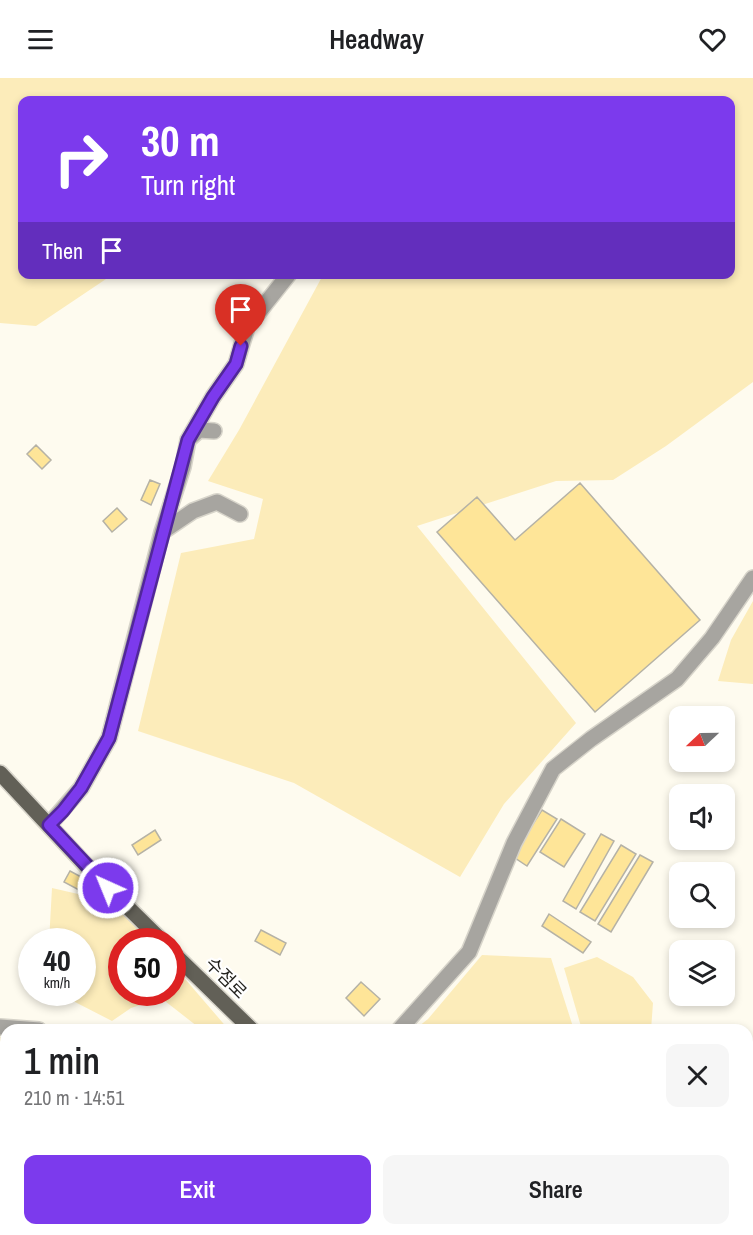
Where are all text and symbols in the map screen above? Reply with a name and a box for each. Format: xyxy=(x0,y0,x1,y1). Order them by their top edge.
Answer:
text: Headway xyxy=(329,21,424,57)
icon: menu xyxy=(24,23,57,56)
icon: heart xyxy=(696,23,729,56)
text: 30 m xyxy=(141,113,220,169)
icon: right xyxy=(42,120,120,198)
text: Turn right xyxy=(141,167,235,203)
icon: arrive xyxy=(95,234,128,267)
text: Then xyxy=(42,236,83,266)
pin xyxy=(215,284,266,346)
icon: arrive xyxy=(224,293,257,326)
north arrow xyxy=(669,706,735,772)
map controls xyxy=(669,706,735,1006)
button: sound xyxy=(669,784,735,850)
position arrow xyxy=(76,856,140,920)
button: search xyxy=(669,862,735,928)
speed limit sign: 50 xyxy=(108,928,186,1006)
text: 40 xyxy=(43,940,71,980)
button: layers xyxy=(669,940,735,1006)
street label: 수점로 xyxy=(200,951,253,1004)
text: km/h xyxy=(44,972,70,993)
text: 1 min xyxy=(24,1037,100,1085)
button: close xyxy=(666,1044,729,1107)
text: 210 m · 14:51 xyxy=(24,1084,124,1111)
button: Exit xyxy=(24,1155,371,1224)
button: Share xyxy=(383,1155,729,1224)

